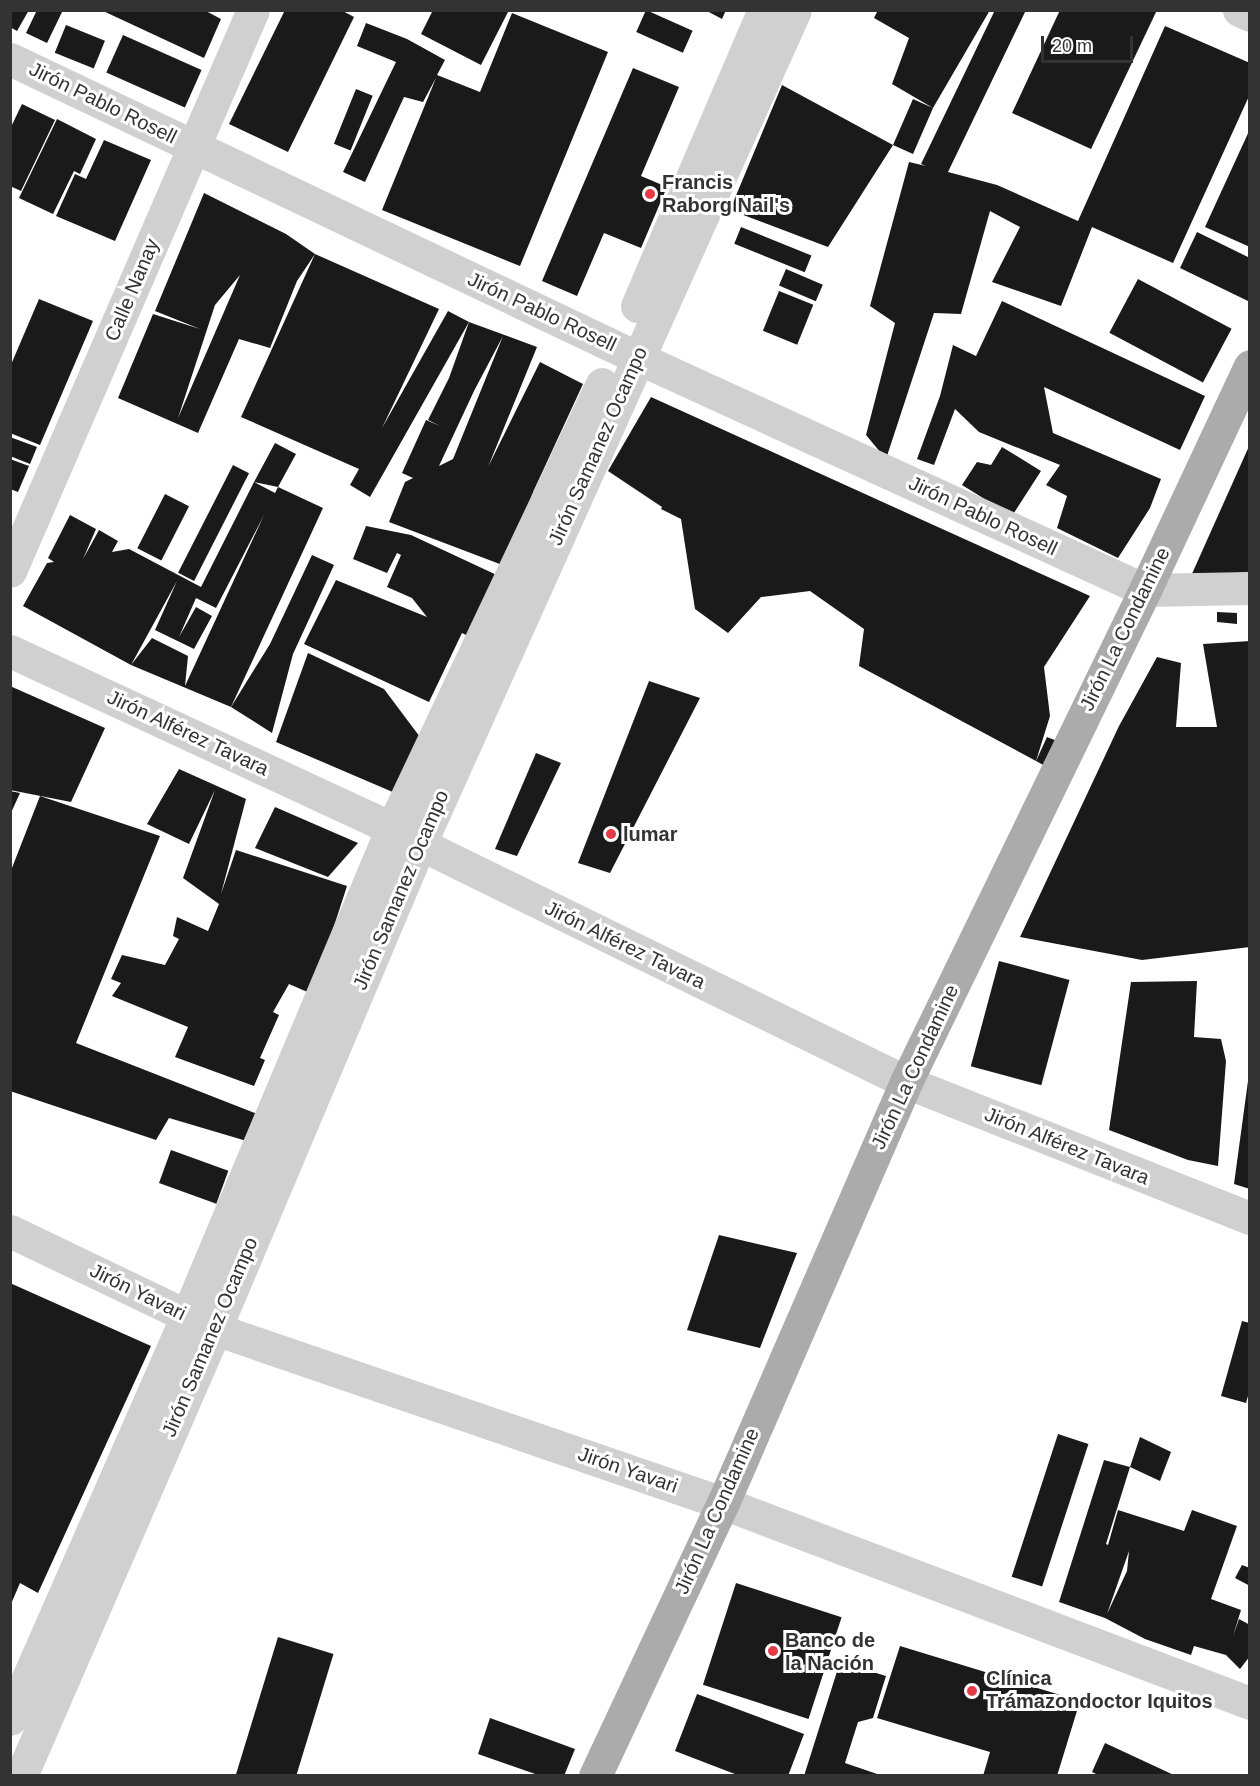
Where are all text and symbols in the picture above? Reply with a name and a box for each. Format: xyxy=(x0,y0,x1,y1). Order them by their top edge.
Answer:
scale bar xyxy=(1044,24,1136,62)
text: 20 m xyxy=(1052,36,1092,56)
street label: Jirón Pablo Rosell xyxy=(25,57,181,149)
place label: Francis Raborg Nail's xyxy=(662,170,790,217)
marker: Francis Raborg Nail's xyxy=(643,187,657,201)
street label: Calle Nanay xyxy=(100,235,164,345)
street label: Jirón Pablo Rosell xyxy=(464,267,620,357)
street label: Jirón Samanez Ocampo xyxy=(543,343,653,549)
street label: Jirón Pablo Rosell xyxy=(905,471,1061,561)
street label: Jirón La Condamine xyxy=(1075,543,1175,715)
street label: Jirón Alférez Tavara xyxy=(103,685,273,781)
street label: Jirón Samanez Ocampo xyxy=(348,787,454,993)
place label: lumar xyxy=(623,822,677,846)
marker: lumar xyxy=(604,827,618,841)
street label: Jirón Alférez Tavara xyxy=(540,895,710,995)
street label: Jirón La Condamine xyxy=(866,981,964,1153)
street label: Jirón Alférez Tavara xyxy=(981,1102,1153,1190)
street label: Jirón Samanez Ocampo xyxy=(157,1234,263,1440)
street label: Jirón Yavari xyxy=(86,1258,190,1326)
street label: Jirón La Condamine xyxy=(670,1424,764,1598)
street label: Jirón Yavari xyxy=(575,1442,681,1498)
place label: Banco de la Nación xyxy=(785,1628,875,1675)
marker: Banco de la Nación xyxy=(766,1644,780,1658)
place label: Clínica Trámazondoctor Iquitos xyxy=(986,1667,1213,1714)
marker: Clínica Trámazondoctor Iquitos xyxy=(963,1682,981,1700)

